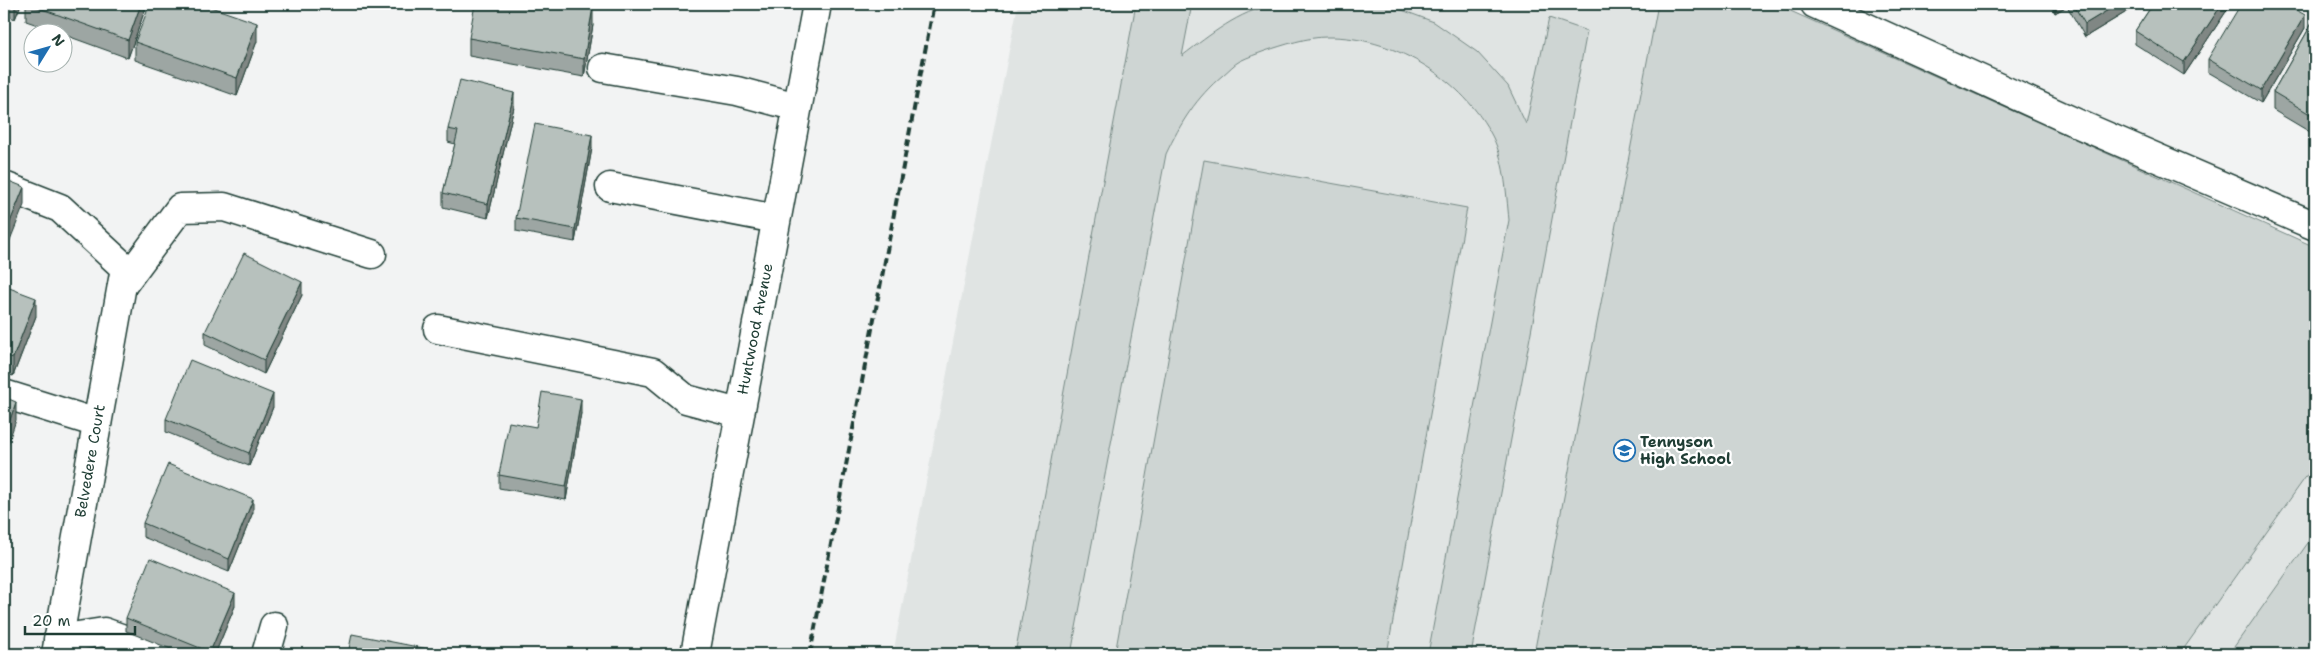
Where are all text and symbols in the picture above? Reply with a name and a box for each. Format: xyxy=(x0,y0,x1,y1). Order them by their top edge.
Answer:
north arrow xyxy=(22,22,72,72)
text: N xyxy=(48,30,69,50)
street label: Huntwood Avenue xyxy=(732,262,778,396)
street label: Belvedere Court xyxy=(70,403,110,519)
place label: Tennyson High School xyxy=(1640,432,1731,469)
school or university icon: Tennyson High School xyxy=(1612,439,1636,463)
scale bar xyxy=(25,603,135,635)
text: 20 m xyxy=(32,611,71,631)

